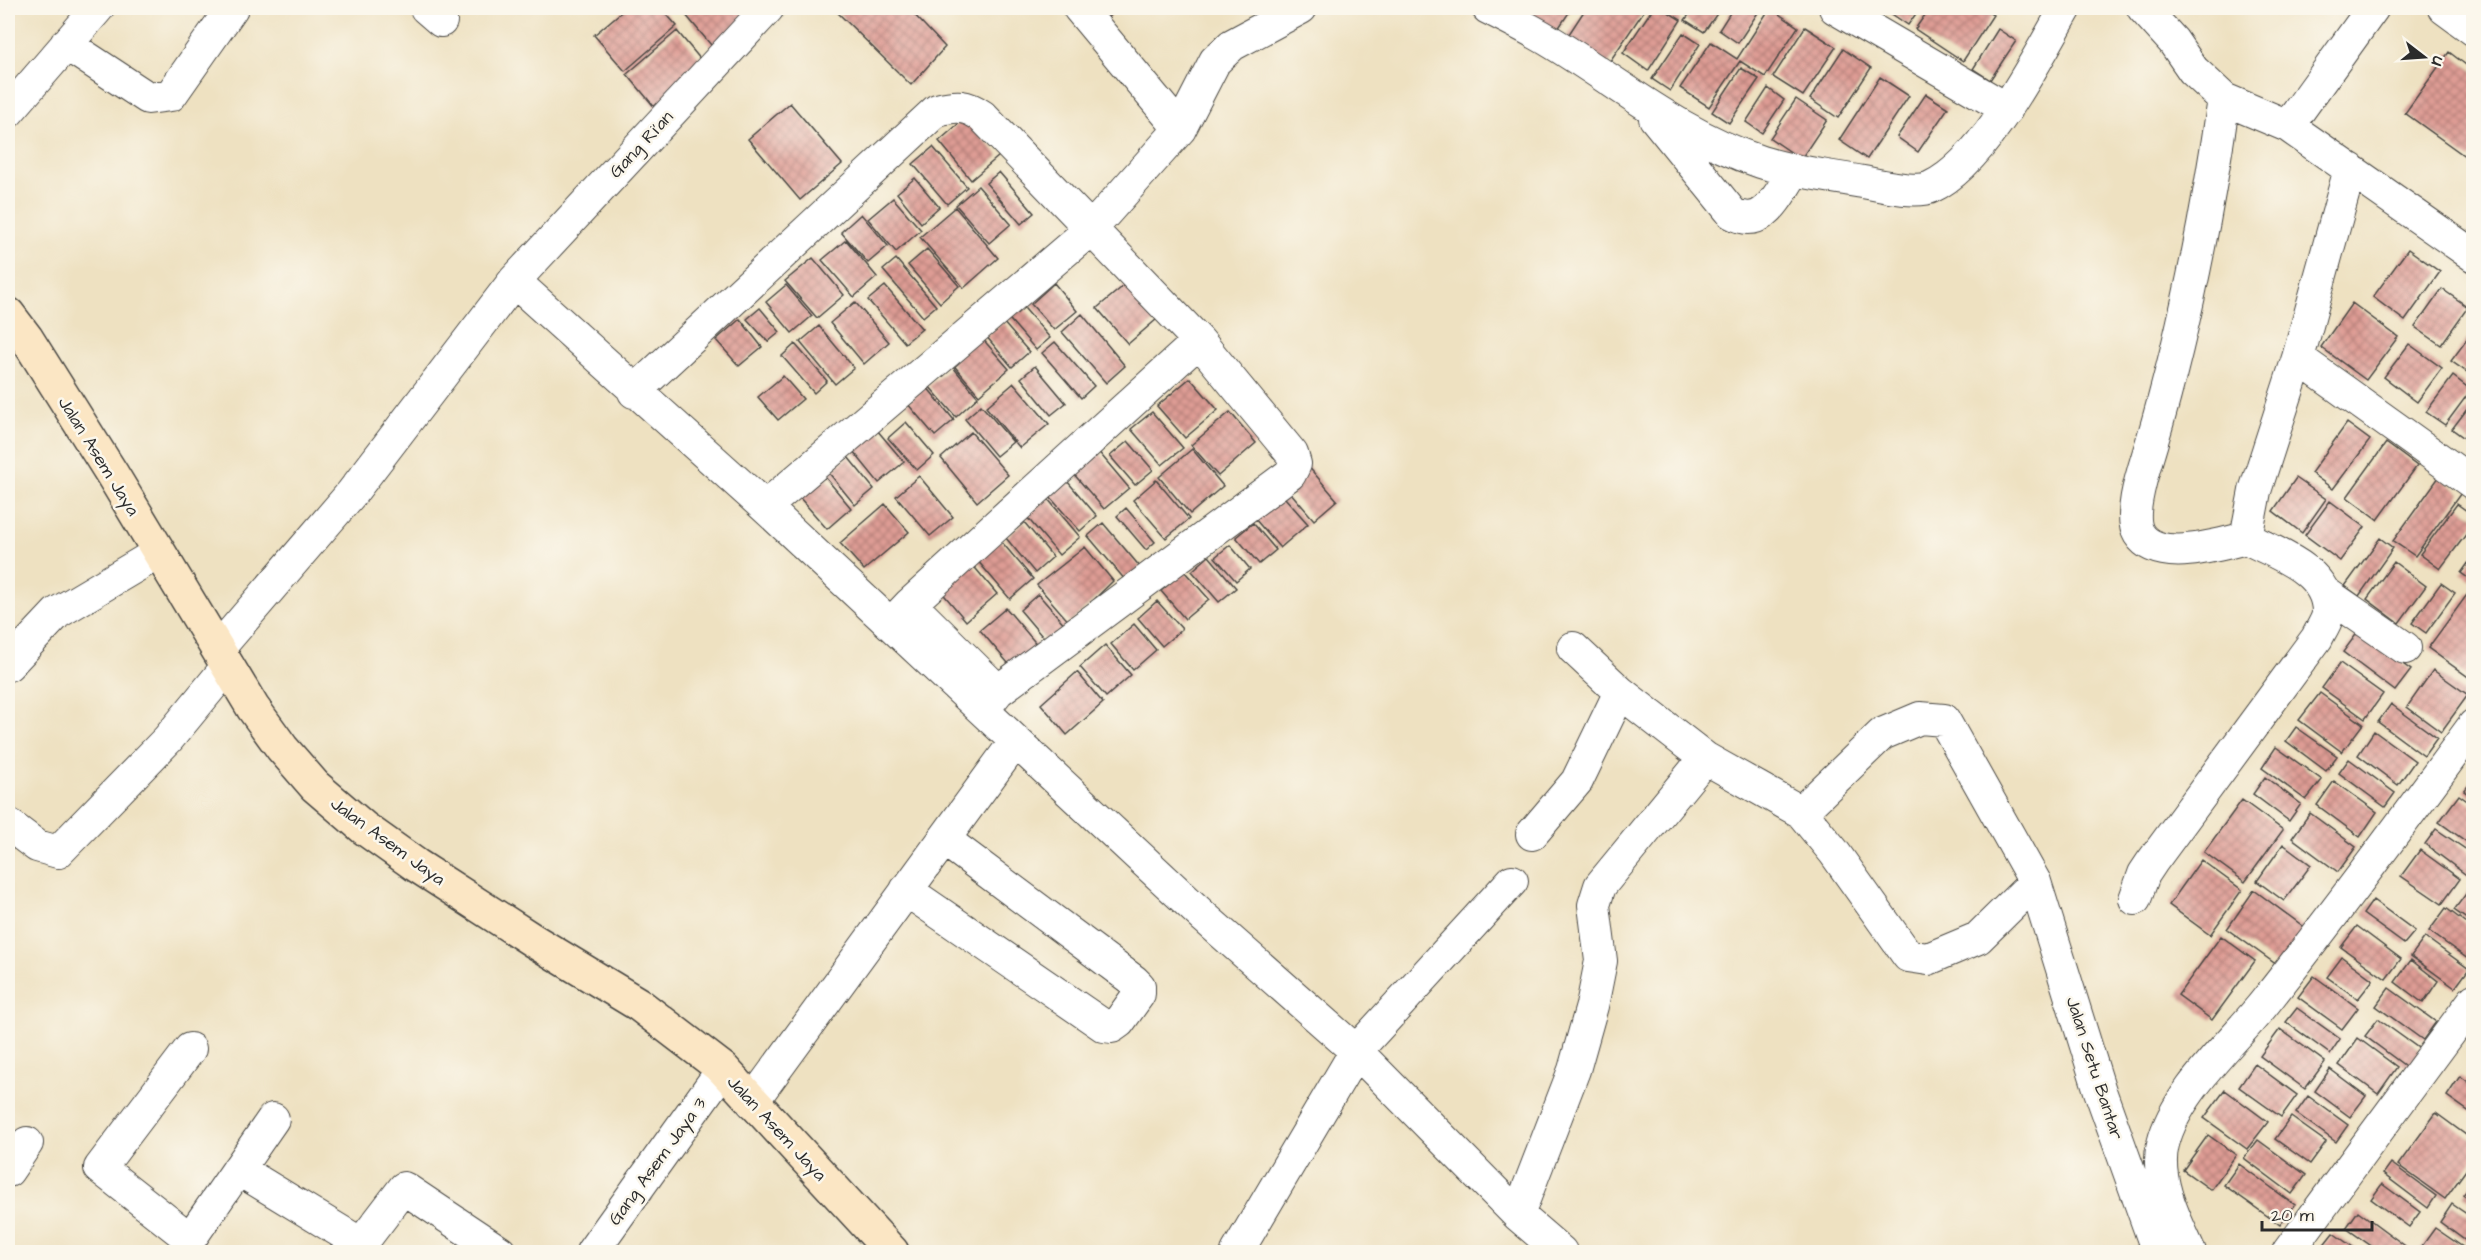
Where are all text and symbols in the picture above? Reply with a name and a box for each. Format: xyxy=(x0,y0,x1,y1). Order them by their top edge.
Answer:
north arrow xyxy=(2394,27,2454,87)
text: U xyxy=(2426,54,2449,69)
street label: Gang Ri'an xyxy=(604,105,680,184)
street label: Jalan Asem Jaya xyxy=(51,392,145,521)
street label: Jalan Asem Jaya xyxy=(325,791,450,892)
street label: Jalan Setu Bantar xyxy=(2060,993,2129,1143)
street label: Jalan Asem Jaya xyxy=(720,1070,832,1187)
street label: Gang Asem Jaya 3 xyxy=(602,1092,713,1231)
scale bar xyxy=(2262,1194,2372,1232)
text: 20 m xyxy=(2271,1203,2314,1228)

